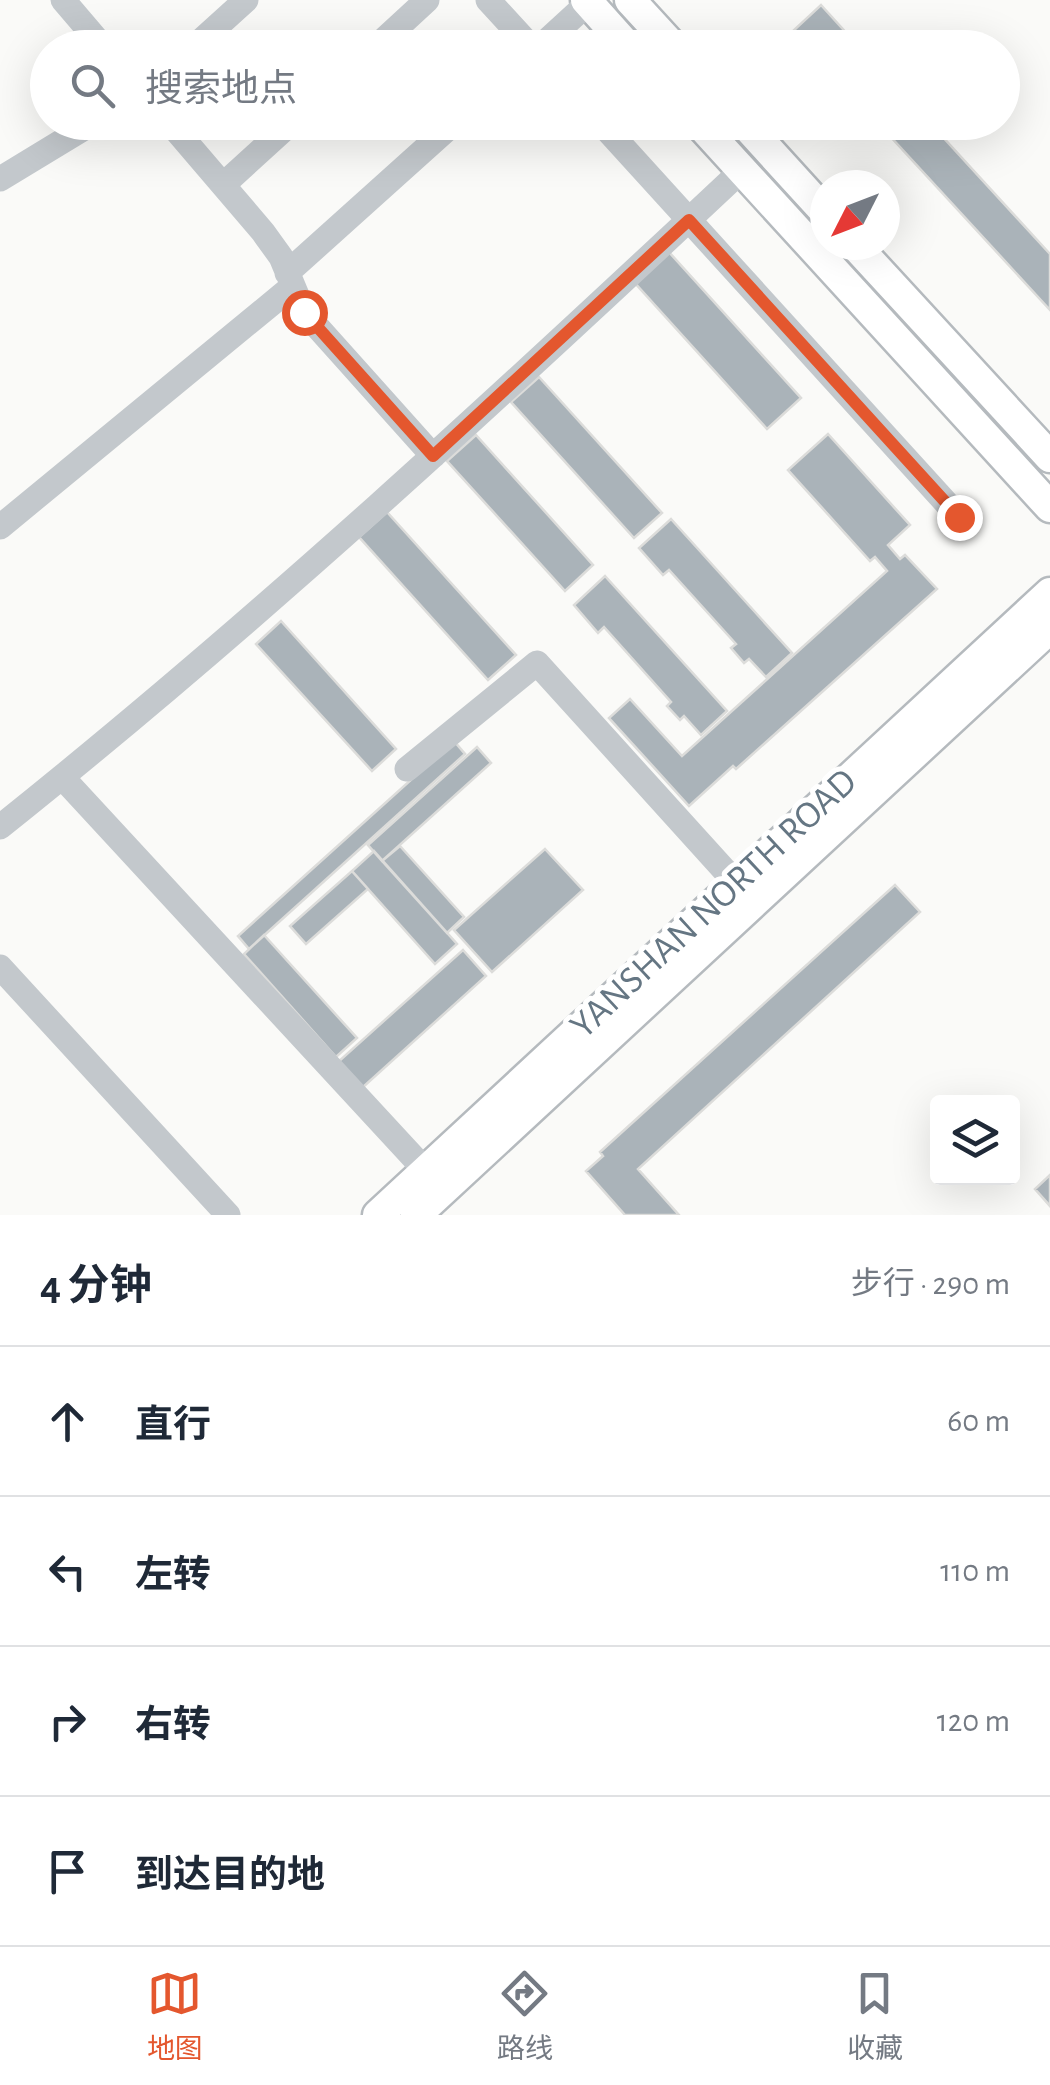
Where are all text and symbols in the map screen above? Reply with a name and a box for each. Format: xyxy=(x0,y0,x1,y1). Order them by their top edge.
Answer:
search box xyxy=(30,30,1020,140)
icon: search xyxy=(65,58,120,113)
text: 搜索地点 xyxy=(145,71,297,109)
north arrow xyxy=(810,170,900,260)
route start xyxy=(282,290,328,336)
route end xyxy=(937,495,983,541)
street label: YANSHAN NORTH ROAD xyxy=(564,762,864,1046)
map controls xyxy=(930,1095,1020,1185)
button: layers xyxy=(930,1095,1020,1185)
text: 4 分钟 xyxy=(40,1265,151,1307)
text: 步行 · 290 m xyxy=(851,1268,1010,1300)
icon: ahead xyxy=(40,1394,95,1449)
text: 60 m xyxy=(947,1405,1010,1437)
text: 直行 xyxy=(135,1407,211,1445)
icon: left xyxy=(40,1544,95,1599)
text: 110 m xyxy=(940,1555,1010,1587)
text: 左转 xyxy=(135,1557,211,1595)
icon: right xyxy=(40,1694,95,1749)
text: 120 m xyxy=(937,1705,1010,1737)
text: 右转 xyxy=(135,1707,211,1745)
icon: arrive xyxy=(40,1844,95,1899)
text: 到达目的地 xyxy=(135,1857,325,1895)
tab: 地图 xyxy=(147,1966,203,2067)
tab: 路线 xyxy=(497,1966,553,2067)
tab: 收藏 xyxy=(847,1966,903,2067)

